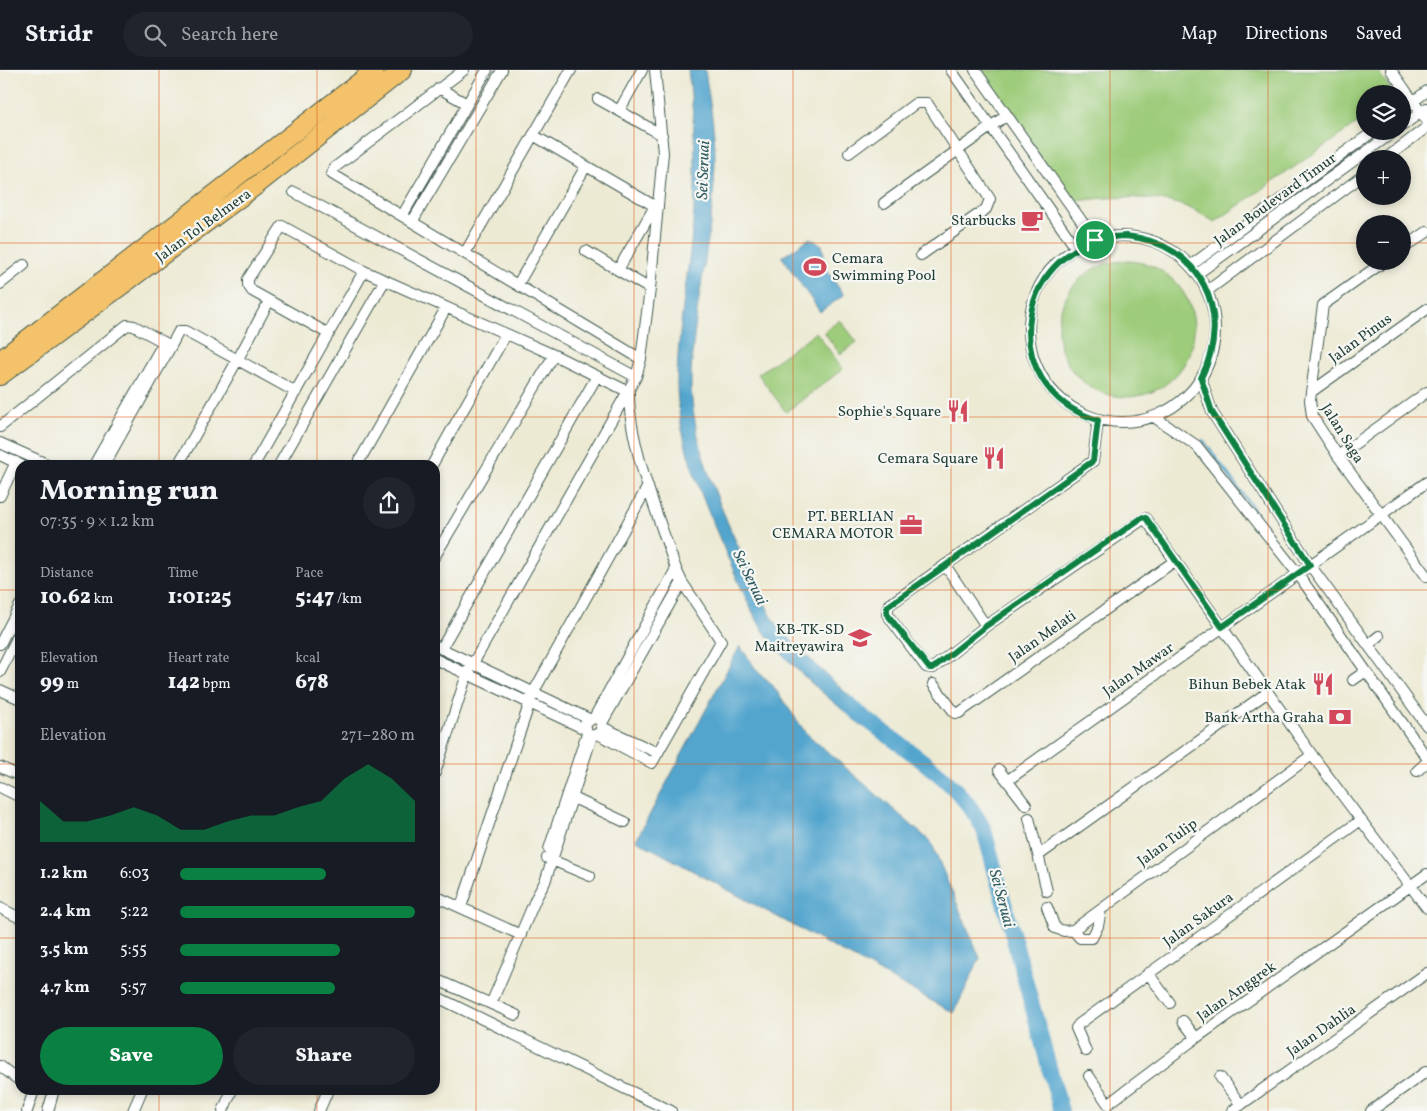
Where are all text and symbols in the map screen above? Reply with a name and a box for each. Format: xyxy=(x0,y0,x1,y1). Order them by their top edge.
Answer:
search box xyxy=(123,12,473,57)
text: Stridr xyxy=(25,18,93,52)
icon: search xyxy=(141,21,169,49)
text: Search here xyxy=(181,22,278,48)
text: Map xyxy=(1181,22,1217,47)
text: Directions xyxy=(1245,22,1328,47)
text: Saved xyxy=(1356,22,1402,47)
map controls xyxy=(1356,85,1411,270)
button: layers xyxy=(1356,85,1411,140)
water label: Sei Seruai xyxy=(692,139,716,200)
street label: Jalan Boulevard Timur xyxy=(1210,149,1341,252)
button: + xyxy=(1356,150,1411,205)
street label: Jalan Tol Belmera xyxy=(152,184,256,268)
cafe icon: Starbucks xyxy=(1019,207,1045,233)
place label: Starbucks xyxy=(951,211,1016,232)
button: − xyxy=(1356,215,1411,270)
pin xyxy=(1074,219,1116,261)
icon: arrive xyxy=(1081,226,1109,254)
place label: Cemara Swimming Pool xyxy=(832,249,936,287)
sports icon: Cemara Swimming Pool xyxy=(802,254,828,280)
street label: Jalan Pinus xyxy=(1325,309,1397,369)
restaurant icon: Sophie's Square xyxy=(945,398,971,424)
street label: Jalan Saga xyxy=(1315,400,1368,468)
place label: Sophie's Square xyxy=(838,402,941,423)
restaurant icon: Cemara Square xyxy=(981,445,1007,471)
place label: Cemara Square xyxy=(878,449,978,470)
text: Morning run xyxy=(40,472,218,511)
button: share xyxy=(363,477,415,529)
place label: PT. BERLIAN CEMARA MOTOR xyxy=(772,507,894,545)
text: 07:35 · 9 × 1.2 km xyxy=(40,511,155,533)
office icon: PT. BERLIAN CEMARA MOTOR xyxy=(898,512,924,538)
water label: Sei Seruai xyxy=(726,547,772,610)
text: Distance xyxy=(40,564,94,583)
text: Time xyxy=(168,564,198,583)
text: Pace xyxy=(295,564,323,583)
text: 10.62 xyxy=(40,583,91,612)
text: 1:01:25 xyxy=(168,583,231,612)
text: 5:47 xyxy=(295,583,334,612)
text: km xyxy=(91,590,113,609)
text: /km xyxy=(334,590,362,609)
street label: Jalan Melati xyxy=(1005,606,1081,668)
place label: KB-TK-SD Maitreyawira xyxy=(755,620,844,658)
school or university icon: KB-TK-SD Maitreyawira xyxy=(847,625,873,651)
street label: Jalan Mawar xyxy=(1099,638,1179,703)
text: Elevation xyxy=(40,649,98,668)
text: Heart rate xyxy=(168,649,229,668)
text: kcal xyxy=(295,649,320,668)
text: 99 xyxy=(40,668,64,697)
text: 142 xyxy=(168,668,200,697)
text: 678 xyxy=(295,668,329,697)
restaurant icon: Bihun Bebek Atak xyxy=(1310,671,1336,697)
text: m xyxy=(64,675,79,694)
text: bpm xyxy=(200,675,231,694)
place label: Bihun Bebek Atak xyxy=(1189,675,1306,696)
bank icon: Bank Artha Graha xyxy=(1327,704,1353,730)
place label: Bank Artha Graha xyxy=(1204,708,1324,729)
text: Elevation xyxy=(40,725,107,747)
text: 271–280 m xyxy=(341,725,415,747)
street label: Jalan Tulip xyxy=(1133,814,1202,872)
text: 1.2 km xyxy=(40,863,88,885)
text: 6:03 xyxy=(120,863,149,885)
water label: Sei Seruai xyxy=(983,867,1020,931)
street label: Jalan Sakura xyxy=(1159,887,1238,953)
text: 2.4 km xyxy=(40,901,91,923)
text: 5:22 xyxy=(120,901,149,923)
text: 3.5 km xyxy=(40,939,89,961)
text: 5:55 xyxy=(120,939,147,961)
street label: Jalan Anggrek xyxy=(1193,957,1281,1027)
text: 4.7 km xyxy=(40,977,90,999)
text: 5:57 xyxy=(120,977,147,999)
street label: Jalan Dahlia xyxy=(1283,1000,1361,1063)
button: Save xyxy=(40,1027,223,1085)
button: Share xyxy=(233,1027,415,1085)

